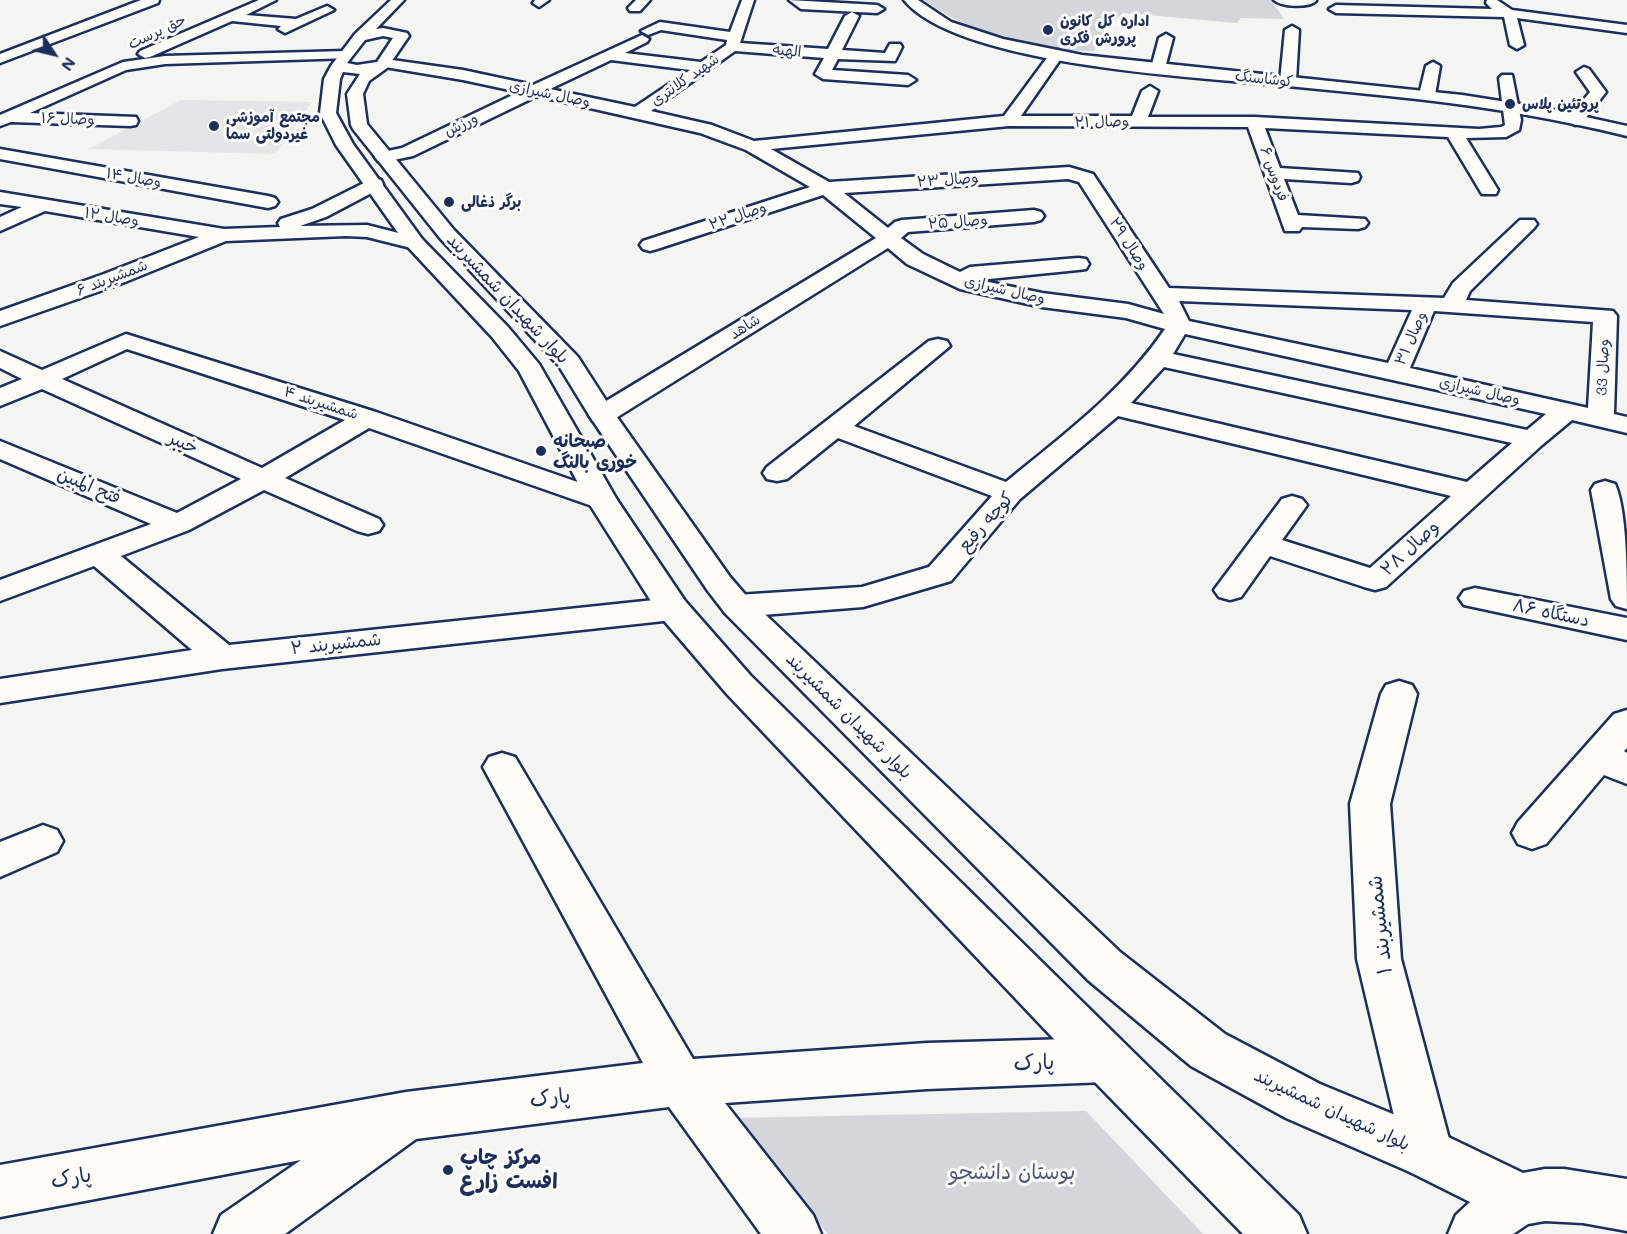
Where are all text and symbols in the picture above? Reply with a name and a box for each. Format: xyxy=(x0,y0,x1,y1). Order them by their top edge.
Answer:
street label: حق پرست xyxy=(125,11,189,53)
place label: اداره کل کانون پرورش فکری xyxy=(1060,12,1149,47)
marker: اداره کل کانون پرورش فکری xyxy=(1041,23,1055,37)
north arrow xyxy=(24,24,84,84)
street label: الهیه xyxy=(772,41,802,61)
street label: شهید کلانتری xyxy=(647,50,723,110)
text: N xyxy=(57,54,81,76)
street label: کوشاسنگ xyxy=(1234,67,1294,91)
street label: وصال شیرازی xyxy=(508,77,592,111)
place label: پروتئین پلاس xyxy=(1522,95,1599,113)
marker: پروتئین پلاس xyxy=(1503,97,1517,111)
place label: مجتمع آموزشی غیردولتی سما xyxy=(226,108,320,143)
street label: وصال ۱۶ xyxy=(41,109,95,129)
street label: ورزش xyxy=(441,109,481,141)
street label: وصال ۲۱ xyxy=(1074,113,1130,131)
marker: مجتمع آموزشی غیردولتی سما xyxy=(207,119,221,133)
street label: فردوس ۶ xyxy=(1256,144,1292,204)
street label: وصال ۱۴ xyxy=(105,164,163,192)
street label: وصال ۲۳ xyxy=(916,169,980,191)
place label: برگر ذغالی xyxy=(461,193,521,211)
marker: برگر ذغالی xyxy=(442,195,456,209)
street label: وصال ۲۲ xyxy=(707,198,769,234)
street label: وصال ۱۲ xyxy=(83,204,141,230)
street label: وصال ۲۵ xyxy=(927,211,989,233)
street label: وصال ۲۹ xyxy=(1105,214,1153,274)
street label: بلوار شهیدان شمشیربند xyxy=(442,230,574,368)
street label: شمشیربند ۶ xyxy=(74,256,150,300)
street label: وصال شیرازی xyxy=(963,272,1047,308)
street label: وصال ۳۱ xyxy=(1391,308,1431,368)
street label: شاهد xyxy=(726,311,764,343)
street label: وصال 33 xyxy=(1593,338,1613,396)
street label: وصال شیرازی xyxy=(1438,373,1522,409)
street label: شمشیربند ۴ xyxy=(282,383,360,423)
street label: خیبر xyxy=(165,427,201,459)
place label: صبحانه خوری بالنگ xyxy=(553,430,637,472)
marker: صبحانه خوری بالنگ xyxy=(534,444,548,458)
street label: فتح المبین xyxy=(54,463,124,509)
street label: کوچه رفیع xyxy=(954,488,1018,556)
street label: وصال ۲۸ xyxy=(1376,515,1444,581)
street label: دستگاه ۸۶ xyxy=(1511,594,1591,632)
street label: شمشیربند ۲ xyxy=(290,629,382,659)
street label: بلوار شهیدان شمشیربند xyxy=(781,648,917,784)
street label: شمشیربند ۱ xyxy=(1362,874,1398,976)
street label: پارک xyxy=(1013,1050,1055,1076)
street label: بلوار شهیدان شمشیربند xyxy=(1251,1064,1413,1156)
street label: پارک xyxy=(528,1083,572,1113)
place label: مرکز چاپ افست زارع xyxy=(460,1145,558,1195)
park label: بوستان دانشجو xyxy=(949,1160,1075,1186)
street label: پارک xyxy=(49,1162,93,1194)
marker: مرکز چاپ افست زارع xyxy=(441,1163,455,1177)

